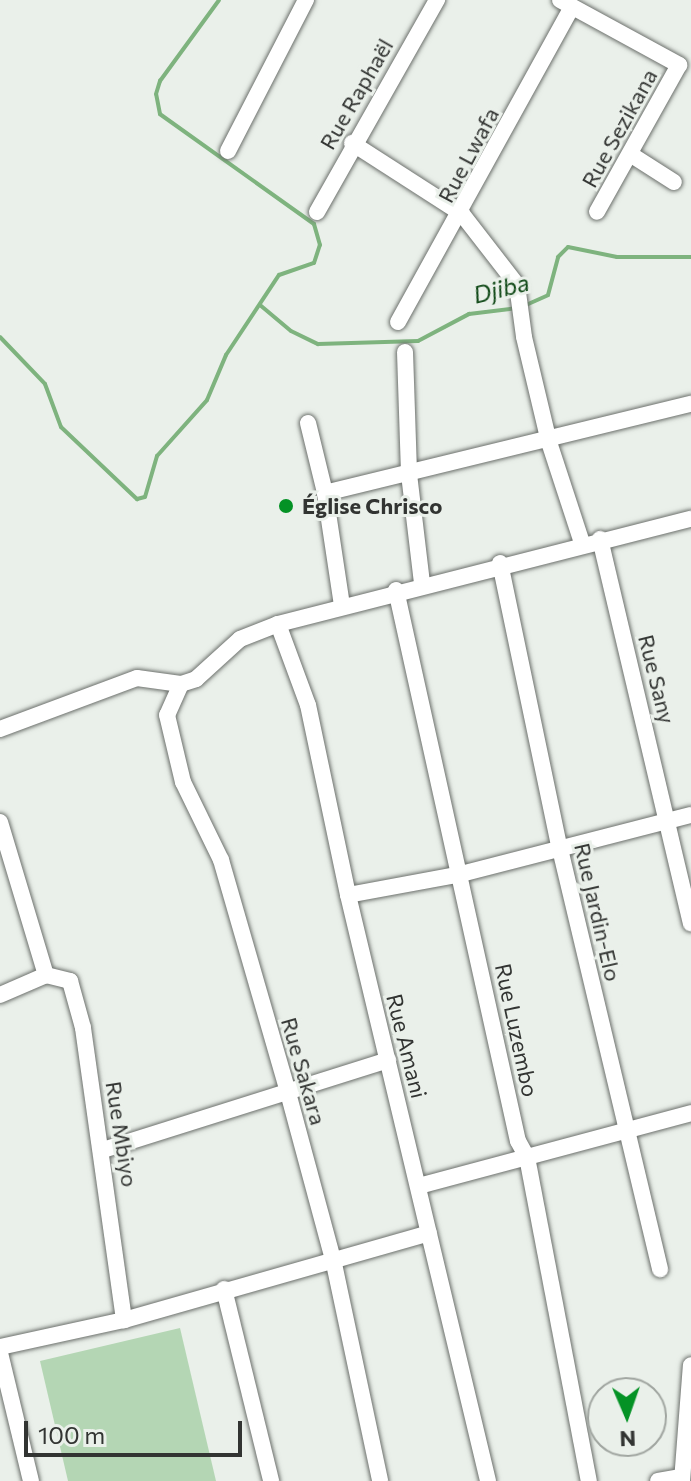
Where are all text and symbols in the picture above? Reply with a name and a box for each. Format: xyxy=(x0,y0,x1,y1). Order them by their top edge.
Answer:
street label: Rue Raphaël xyxy=(314,34,398,154)
street label: Rue Sezikana xyxy=(576,64,662,192)
street label: Rue Lwafa xyxy=(432,103,504,207)
water label: Djiba xyxy=(470,267,532,309)
place label: Église Chrisco xyxy=(302,493,442,519)
marker: Église Chrisco xyxy=(277,497,295,515)
street label: Rue Sany xyxy=(633,632,681,726)
street label: Rue Jardin-Elo xyxy=(569,840,627,984)
street label: Rue Luzembo xyxy=(490,961,544,1099)
street label: Rue Amani xyxy=(381,991,433,1101)
street label: Rue Sakara xyxy=(276,1014,332,1128)
street label: Rue Mbiyo xyxy=(101,1079,143,1189)
north arrow xyxy=(587,1377,667,1457)
scale bar xyxy=(28,1405,246,1455)
text: 100 m xyxy=(38,1420,105,1449)
text: N xyxy=(619,1426,637,1453)

